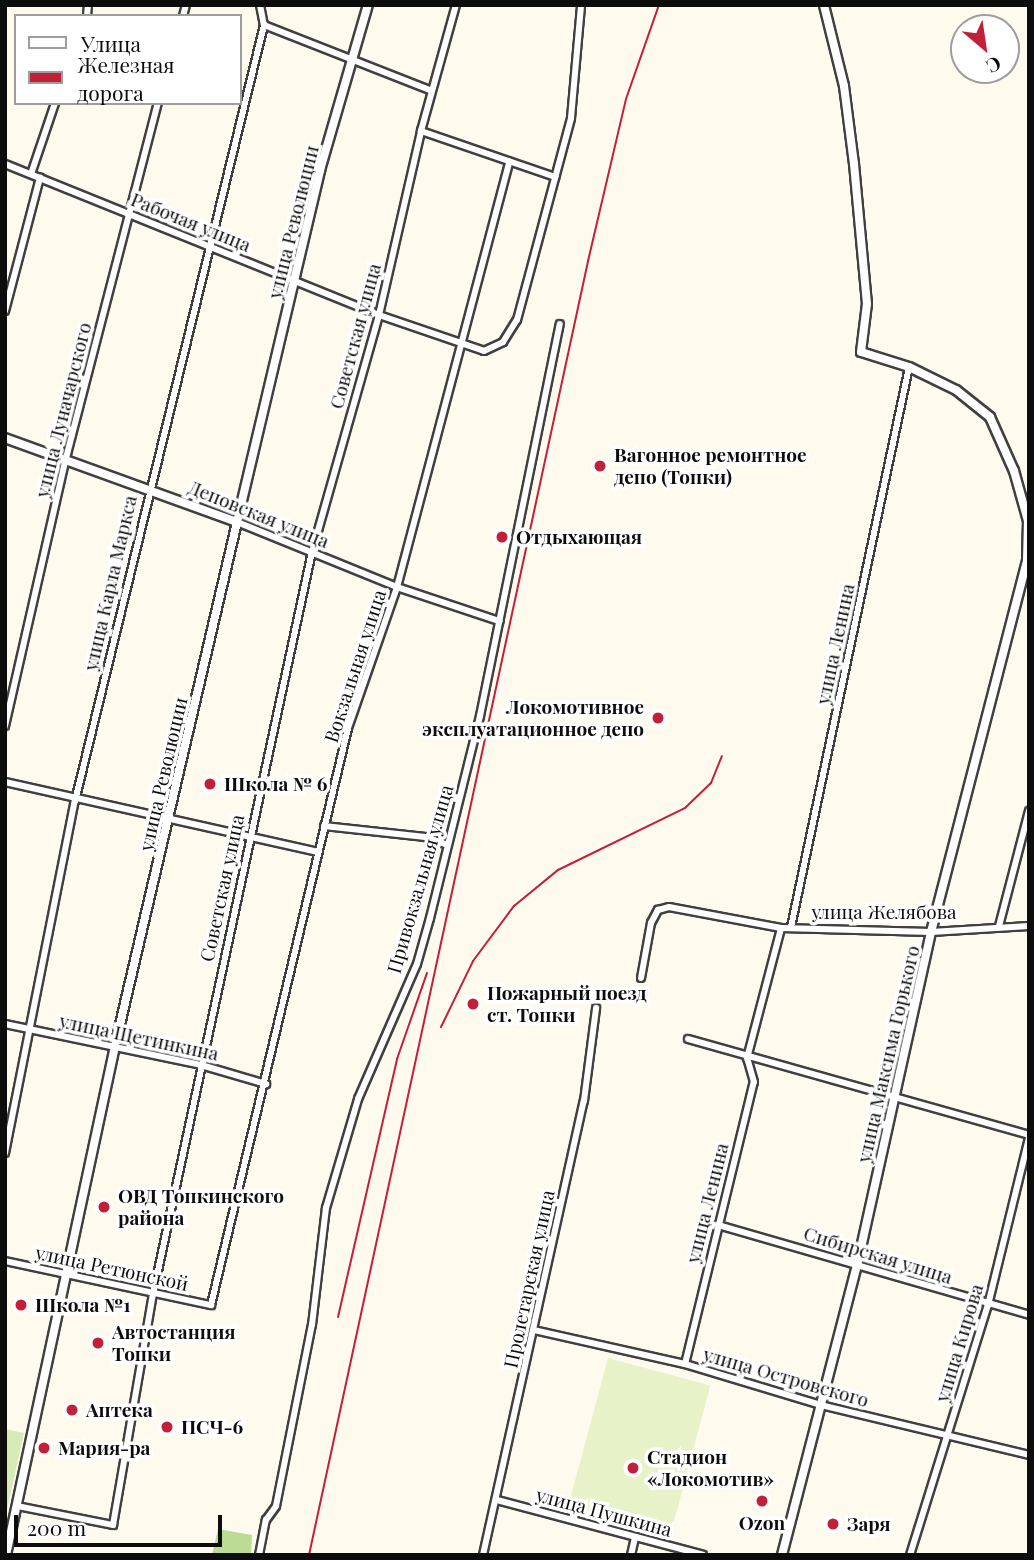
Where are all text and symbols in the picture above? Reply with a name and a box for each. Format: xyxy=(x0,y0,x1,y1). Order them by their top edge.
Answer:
legend xyxy=(14,14,242,105)
north arrow xyxy=(950,14,1020,84)
text: Улица xyxy=(81,29,141,57)
text: Железная дорога xyxy=(77,50,174,106)
text: С xyxy=(982,51,1006,80)
street label: улица Революции xyxy=(263,143,323,301)
street label: Рабочая улица xyxy=(128,188,254,256)
street label: Советская улица xyxy=(325,261,385,411)
street label: улица Луначарского xyxy=(30,320,96,500)
place label: Вагонное ремонтное депо (Топки) xyxy=(614,444,807,488)
marker: Вагонное ремонтное депо (Топки) xyxy=(592,458,608,474)
street label: Деповская улица xyxy=(185,475,333,553)
street label: улица Карла Маркса xyxy=(79,493,141,673)
place label: Отдыхающая xyxy=(516,526,642,548)
marker: Отдыхающая xyxy=(494,529,510,545)
street label: улица Ленина xyxy=(811,581,859,707)
street label: Вокзальная улица xyxy=(320,587,390,745)
street label: улица Революции xyxy=(134,695,192,853)
place label: Локомотивное эксплуатационное депо xyxy=(422,696,644,740)
marker: Локомотивное эксплуатационное депо xyxy=(650,710,666,726)
place label: Школа № 6 xyxy=(224,773,327,795)
marker: Школа № 6 xyxy=(202,776,218,792)
street label: Привокзальная улица xyxy=(382,782,458,976)
street label: Советская улица xyxy=(195,812,249,964)
street label: улица Желябова xyxy=(811,901,957,923)
street label: улица Максима Горького xyxy=(852,943,924,1165)
place label: Пожарный поезд ст. Топки xyxy=(487,982,647,1026)
marker: Пожарный поезд ст. Топки xyxy=(465,996,481,1012)
street label: улица Щетинкина xyxy=(57,1009,221,1065)
street label: улица Ленина xyxy=(681,1141,733,1265)
place label: ОВД Топкинского района xyxy=(118,1185,284,1229)
street label: Пролетарская улица xyxy=(499,1188,559,1370)
marker: ОВД Топкинского района xyxy=(96,1199,112,1215)
street label: Сибирская улица xyxy=(801,1222,955,1288)
street label: улица Ретюнской xyxy=(33,1241,191,1295)
street label: улица Кирова xyxy=(930,1281,988,1405)
place label: Школа №1 xyxy=(35,1294,131,1316)
marker: Школа №1 xyxy=(13,1297,29,1313)
place label: Автостанция Топки xyxy=(112,1321,236,1365)
marker: Автостанция Топки xyxy=(90,1335,106,1351)
street label: улица Островского xyxy=(701,1342,871,1412)
place label: Аптека xyxy=(86,1399,153,1421)
marker: Аптека xyxy=(64,1402,80,1418)
place label: ПСЧ-6 xyxy=(181,1416,243,1438)
marker: ПСЧ-6 xyxy=(159,1419,175,1435)
place label: Мария-ра xyxy=(58,1437,150,1459)
marker: Мария-ра xyxy=(36,1440,52,1456)
place label: Стадион «Локомотив» xyxy=(647,1446,774,1490)
marker: Стадион «Локомотив» xyxy=(625,1460,641,1476)
street label: улица Пушкина xyxy=(534,1483,674,1541)
marker: Ozon xyxy=(754,1493,770,1509)
scale bar xyxy=(18,1500,226,1544)
place label: Ozon xyxy=(739,1512,785,1534)
text: 200 m xyxy=(27,1513,86,1541)
place label: Заря xyxy=(847,1513,891,1535)
marker: Заря xyxy=(825,1516,841,1532)

